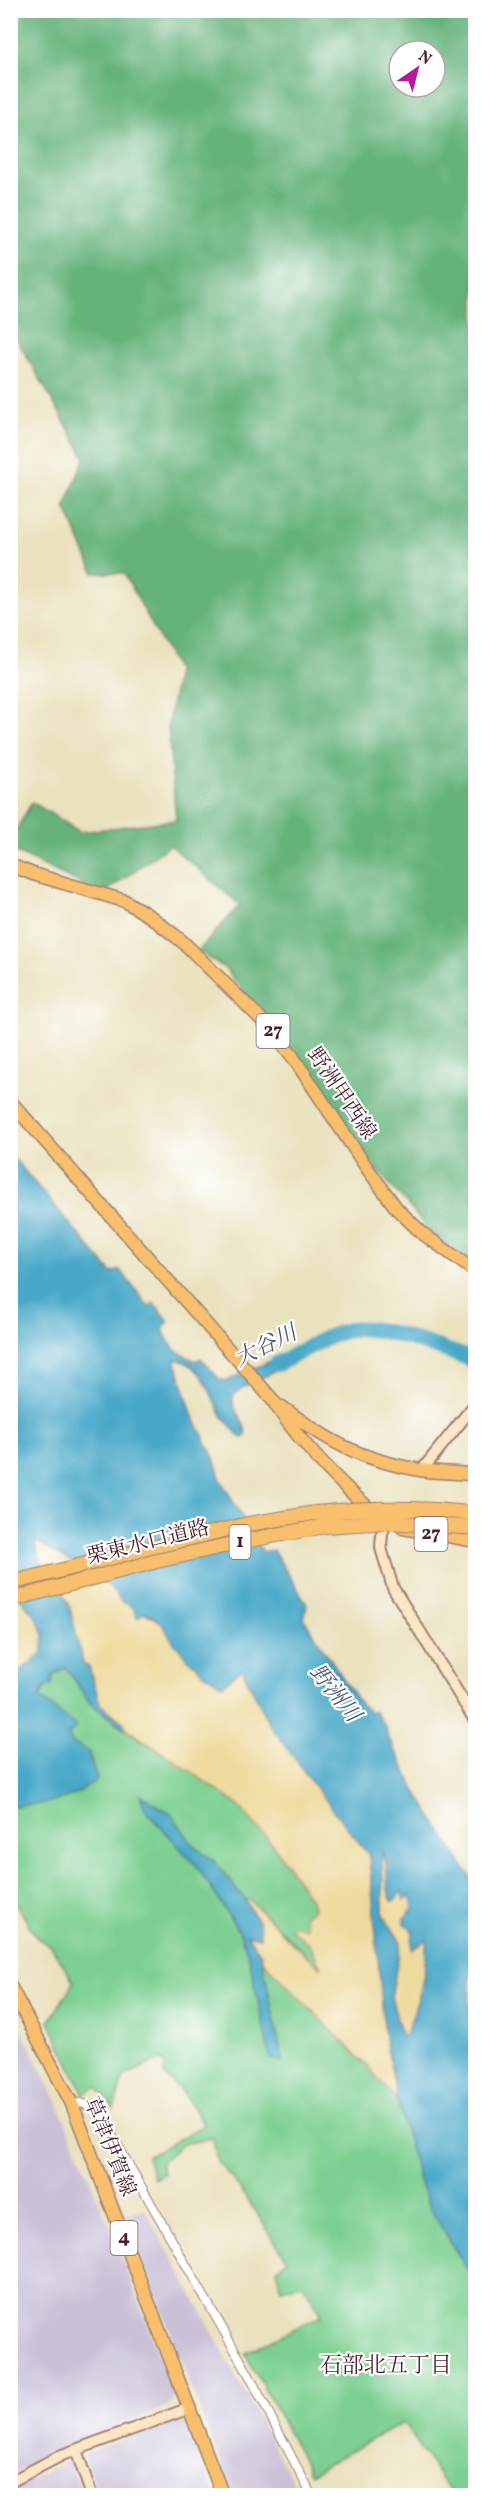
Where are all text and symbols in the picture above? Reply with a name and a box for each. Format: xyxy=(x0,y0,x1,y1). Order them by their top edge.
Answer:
north arrow xyxy=(387,39,447,99)
text: N xyxy=(413,46,436,71)
road number: 27 xyxy=(256,1014,290,1048)
street label: 野洲甲西線 xyxy=(300,1042,382,1146)
water label: 大谷川 xyxy=(230,1318,304,1375)
street label: 栗東水口道路 xyxy=(83,1514,213,1572)
road number: 27 xyxy=(414,1517,448,1551)
road number: 1 xyxy=(230,1525,250,1559)
water label: 野洲川 xyxy=(301,1659,368,1731)
street label: 草津伊賀線 xyxy=(76,2093,142,2201)
road number: 4 xyxy=(110,2221,138,2255)
district label: 石部北五丁目 xyxy=(320,2351,452,2382)

